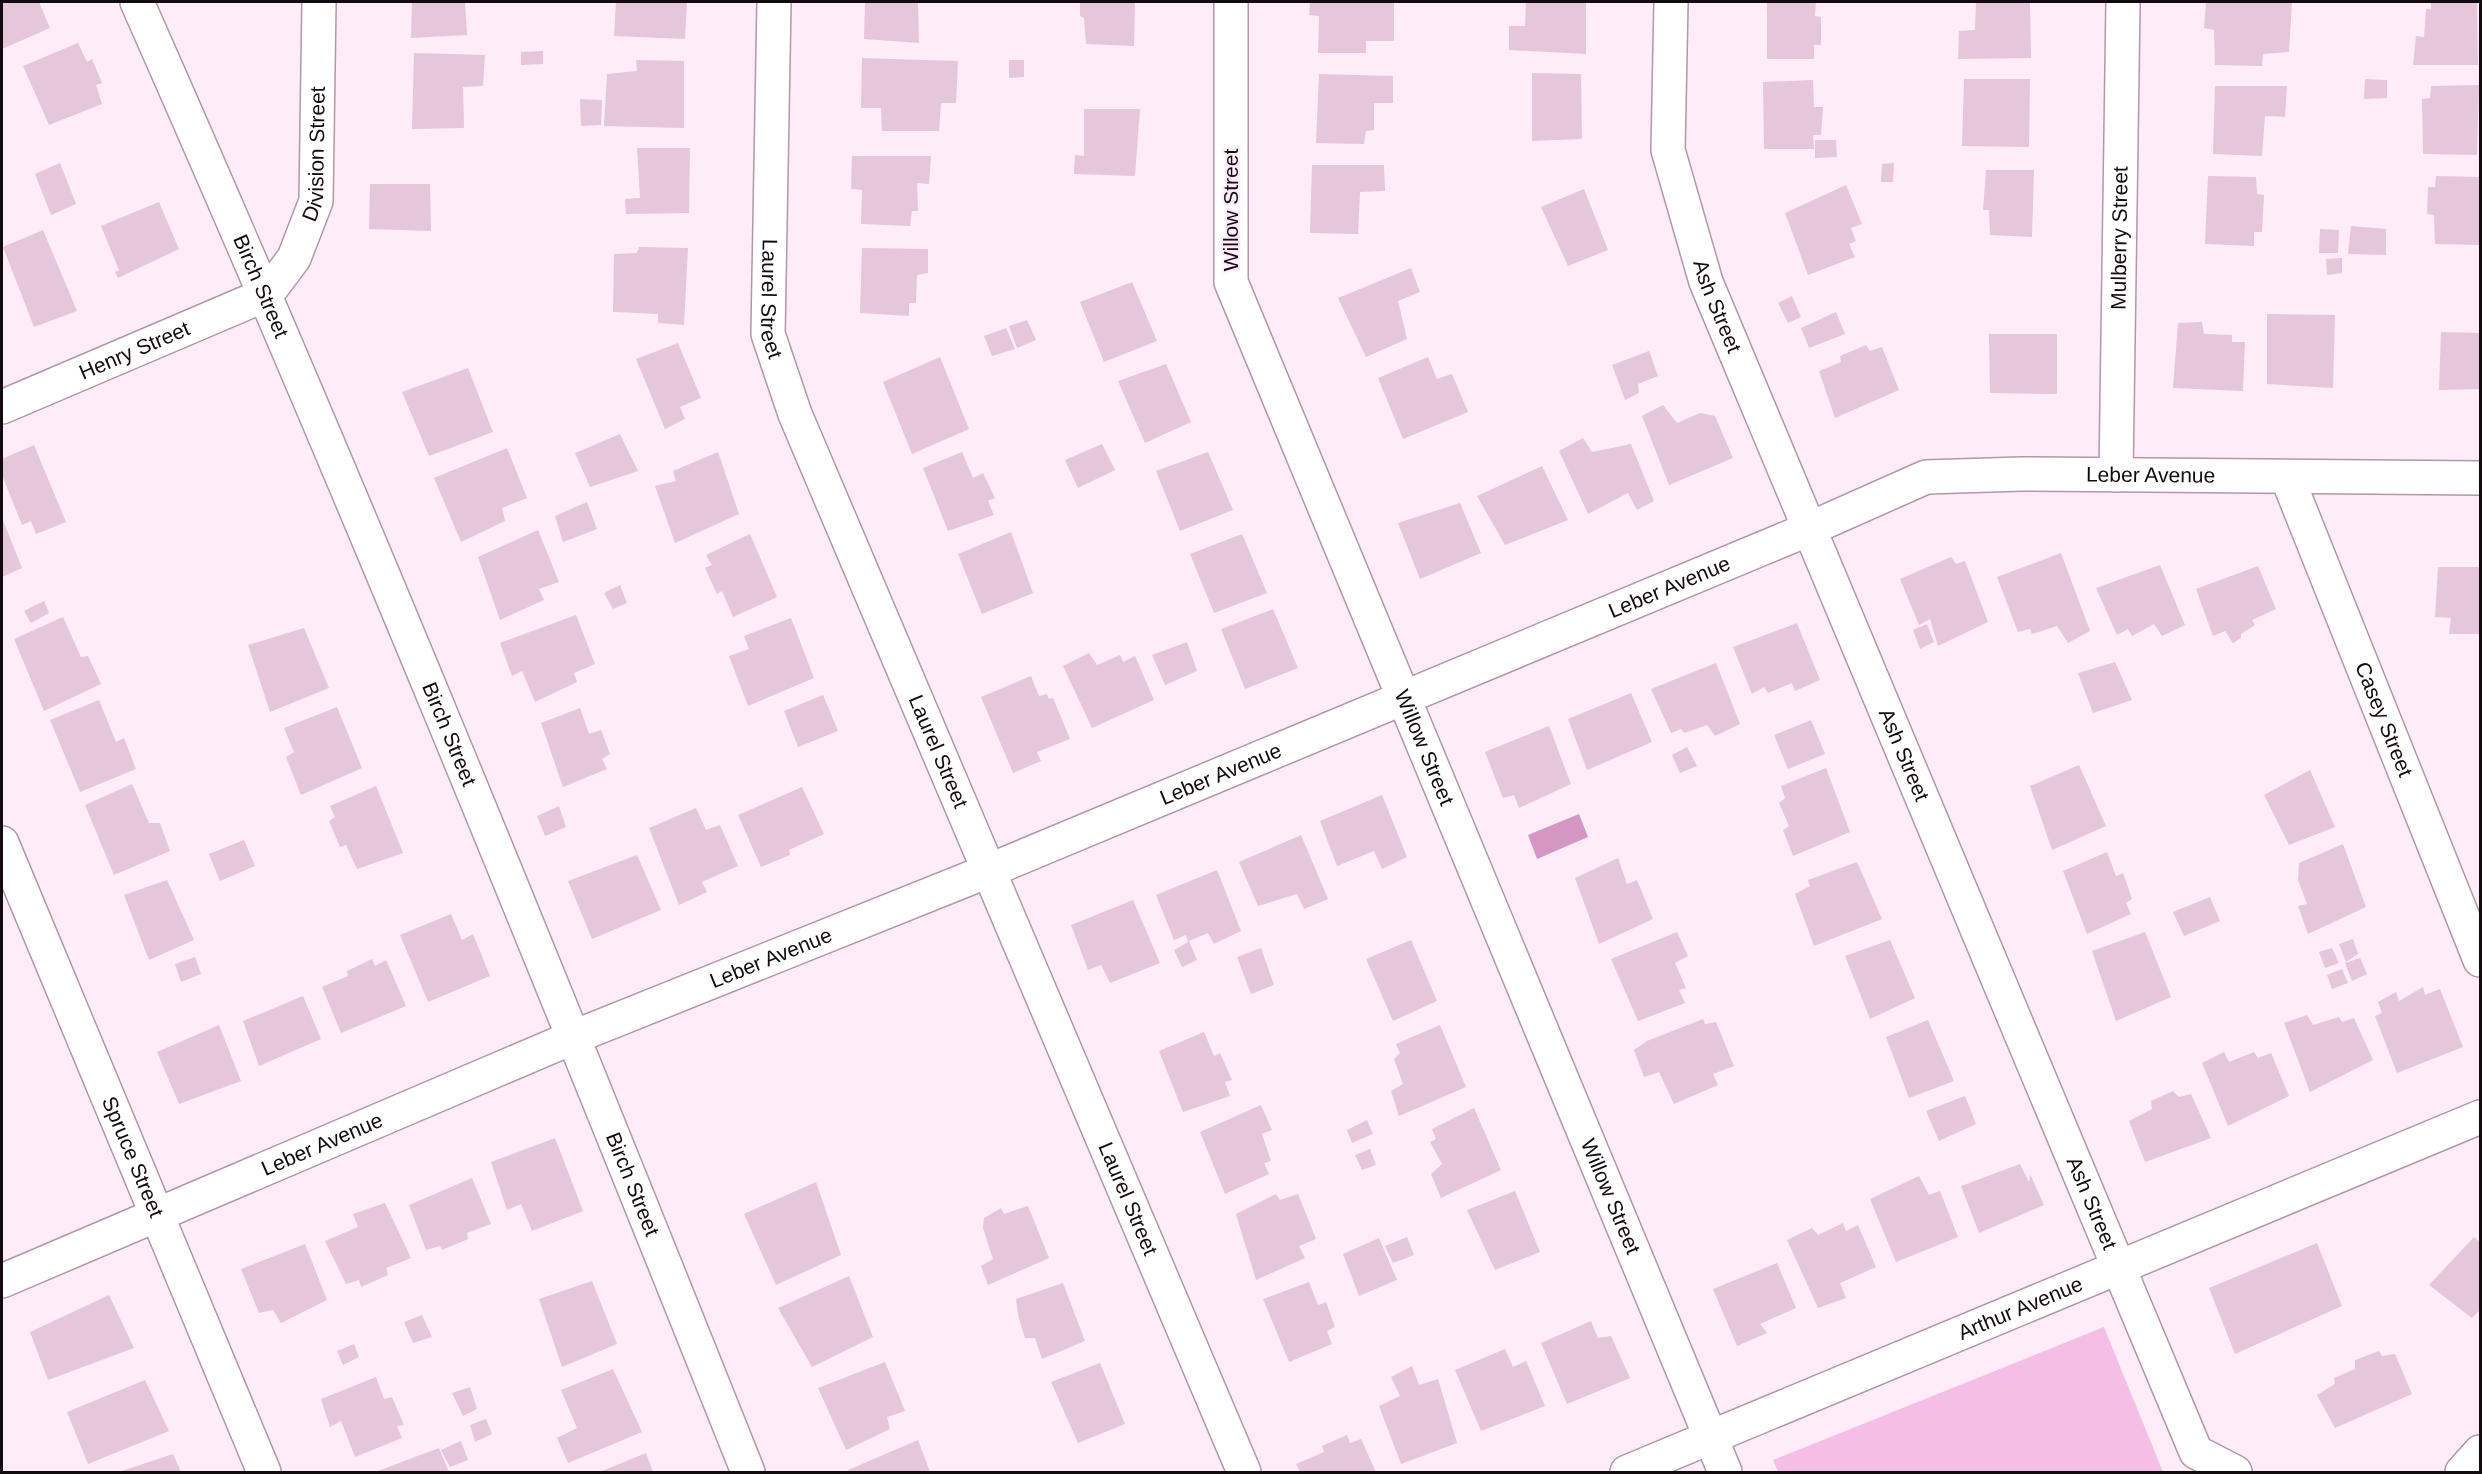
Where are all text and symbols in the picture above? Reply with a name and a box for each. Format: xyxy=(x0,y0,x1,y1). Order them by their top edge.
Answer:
street label: Division Street xyxy=(297,86,329,224)
street label: Willow Street xyxy=(1219,149,1242,271)
street label: Mulberry Street xyxy=(2106,166,2132,310)
street label: Birch Street xyxy=(229,231,294,341)
street label: Laurel Street xyxy=(756,239,787,361)
street label: Ash Street xyxy=(1689,257,1746,356)
street label: Henry Street xyxy=(75,316,193,384)
street label: Leber Avenue xyxy=(2086,463,2215,487)
street label: Leber Avenue xyxy=(1605,551,1733,622)
street label: Casey Street xyxy=(2351,659,2418,780)
street label: Birch Street xyxy=(418,679,481,789)
street label: Willow Street xyxy=(1391,686,1459,808)
street label: Laurel Street xyxy=(905,691,973,811)
street label: Ash Street xyxy=(1875,705,1934,804)
street label: Leber Avenue xyxy=(1156,738,1285,809)
street label: Leber Avenue xyxy=(706,923,835,992)
street label: Spruce Street xyxy=(98,1093,169,1221)
street label: Leber Avenue xyxy=(258,1108,386,1180)
street label: Birch Street xyxy=(602,1129,664,1239)
street label: Willow Street xyxy=(1577,1135,1645,1257)
street label: Laurel Street xyxy=(1094,1139,1163,1259)
street label: Ash Street xyxy=(2063,1153,2122,1253)
street label: Arthur Avenue xyxy=(1954,1272,2086,1344)

